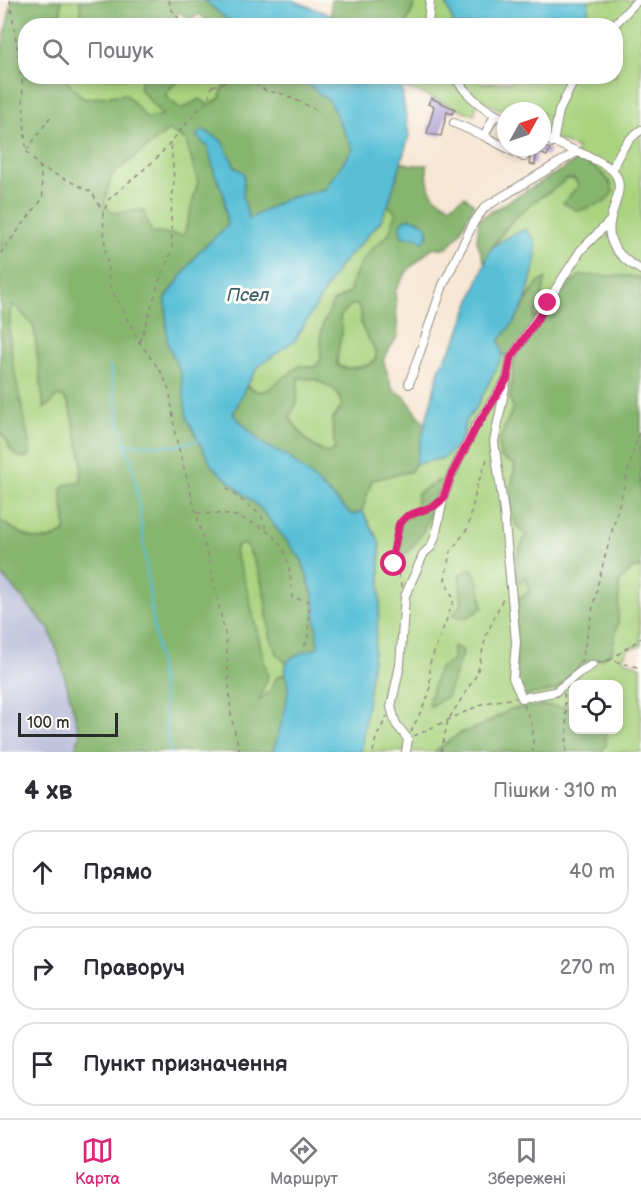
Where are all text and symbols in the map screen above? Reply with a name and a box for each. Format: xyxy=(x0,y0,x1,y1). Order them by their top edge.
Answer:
search box xyxy=(18,18,623,84)
icon: search xyxy=(39,35,72,68)
text: Пошук xyxy=(87,38,154,65)
north arrow xyxy=(497,102,551,156)
water label: Псел xyxy=(227,285,270,306)
route end xyxy=(534,289,560,315)
route start xyxy=(380,550,406,576)
map controls xyxy=(569,680,623,734)
button: locate xyxy=(569,680,623,734)
scale bar xyxy=(18,710,118,738)
text: 100 m xyxy=(27,714,70,733)
text: 4 хв xyxy=(24,776,72,807)
text: Пішки · 310 m xyxy=(493,779,617,803)
icon: ahead xyxy=(26,856,59,889)
text: Прямо xyxy=(83,859,152,886)
text: 40 m xyxy=(569,860,615,884)
icon: right xyxy=(26,952,59,985)
text: Праворуч xyxy=(83,955,185,982)
text: 270 m xyxy=(560,956,615,980)
icon: arrive xyxy=(26,1048,59,1081)
text: Пункт призначення xyxy=(83,1051,288,1078)
tab: Карта xyxy=(75,1134,120,1189)
tab: Маршрут xyxy=(270,1134,338,1189)
tab: Збережені xyxy=(488,1134,566,1189)

